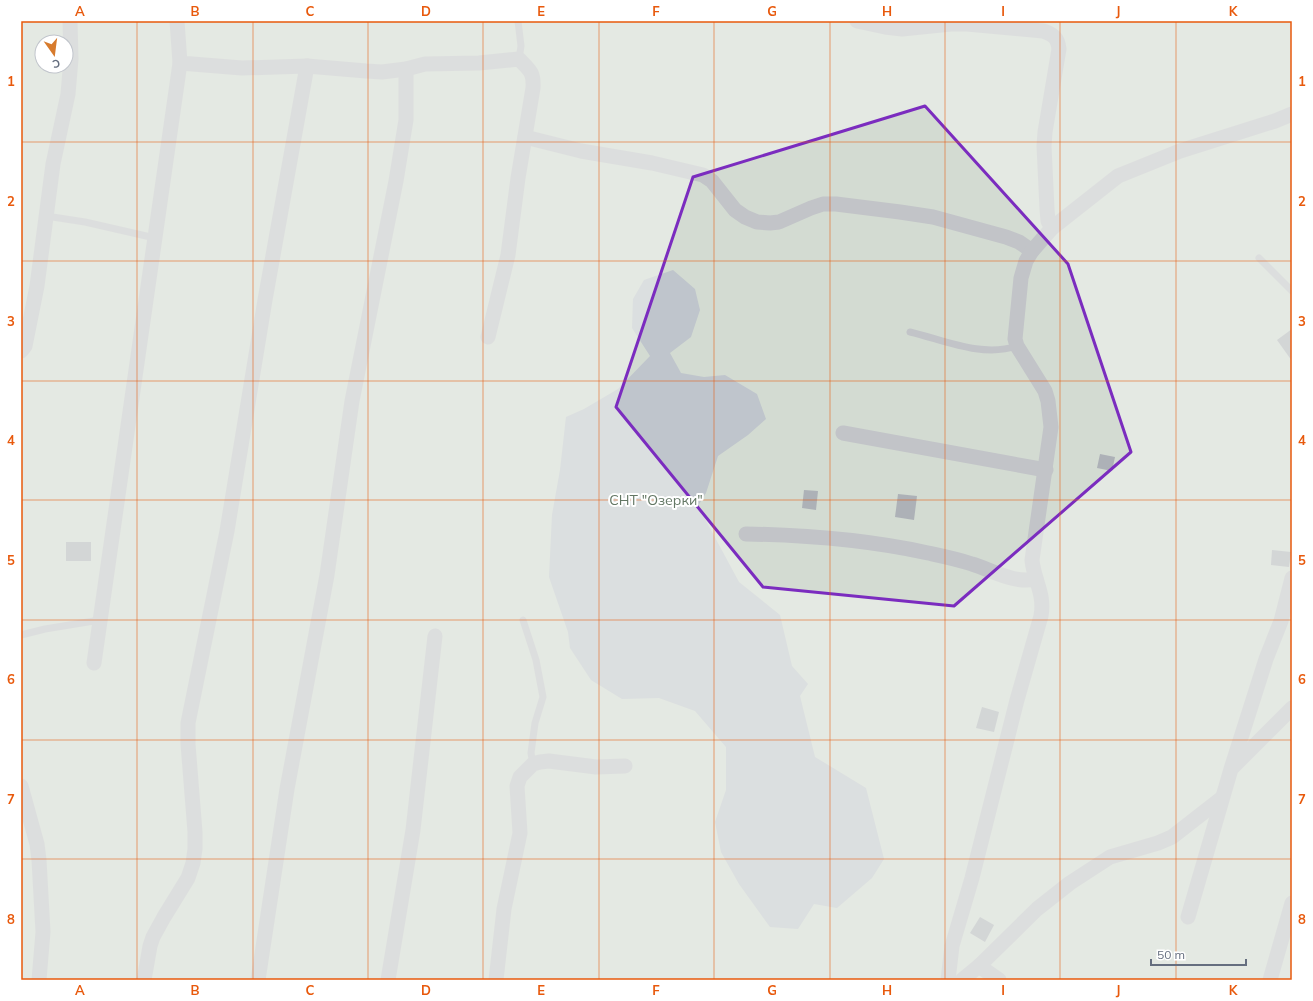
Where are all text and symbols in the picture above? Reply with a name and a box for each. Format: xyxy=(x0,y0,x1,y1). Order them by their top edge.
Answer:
text: A xyxy=(75,3,85,19)
text: B xyxy=(191,3,200,19)
text: C xyxy=(306,3,315,19)
text: D xyxy=(421,3,431,19)
text: E xyxy=(537,3,545,19)
text: F xyxy=(652,3,660,19)
text: G xyxy=(767,3,777,19)
text: H xyxy=(882,3,892,19)
text: I xyxy=(1001,3,1005,19)
text: J xyxy=(1116,3,1120,19)
text: K xyxy=(1229,3,1239,19)
north arrow xyxy=(34,34,74,74)
text: С xyxy=(51,56,62,72)
text: 1 xyxy=(7,73,15,89)
text: 1 xyxy=(1298,73,1306,89)
text: 2 xyxy=(7,193,15,209)
text: 2 xyxy=(1298,193,1306,209)
text: 3 xyxy=(7,313,15,329)
text: 3 xyxy=(1298,313,1306,329)
text: 4 xyxy=(7,432,15,448)
text: 4 xyxy=(1298,432,1306,448)
park label: СНТ "Озерки" xyxy=(609,491,703,509)
text: 5 xyxy=(7,552,15,568)
text: 5 xyxy=(1298,552,1306,568)
text: 6 xyxy=(7,671,15,687)
text: 6 xyxy=(1298,671,1306,687)
text: 7 xyxy=(7,791,15,807)
text: 7 xyxy=(1298,791,1306,807)
text: 8 xyxy=(7,911,15,927)
text: 8 xyxy=(1298,911,1306,927)
scale bar xyxy=(1151,941,1246,967)
text: 50 m xyxy=(1157,947,1185,962)
text: A xyxy=(75,982,85,998)
text: B xyxy=(191,982,200,998)
text: C xyxy=(306,982,315,998)
text: D xyxy=(421,982,431,998)
text: E xyxy=(537,982,545,998)
text: F xyxy=(652,982,660,998)
text: G xyxy=(767,982,777,998)
text: H xyxy=(882,982,892,998)
text: I xyxy=(1001,982,1005,998)
text: J xyxy=(1116,982,1120,998)
text: K xyxy=(1229,982,1239,998)

